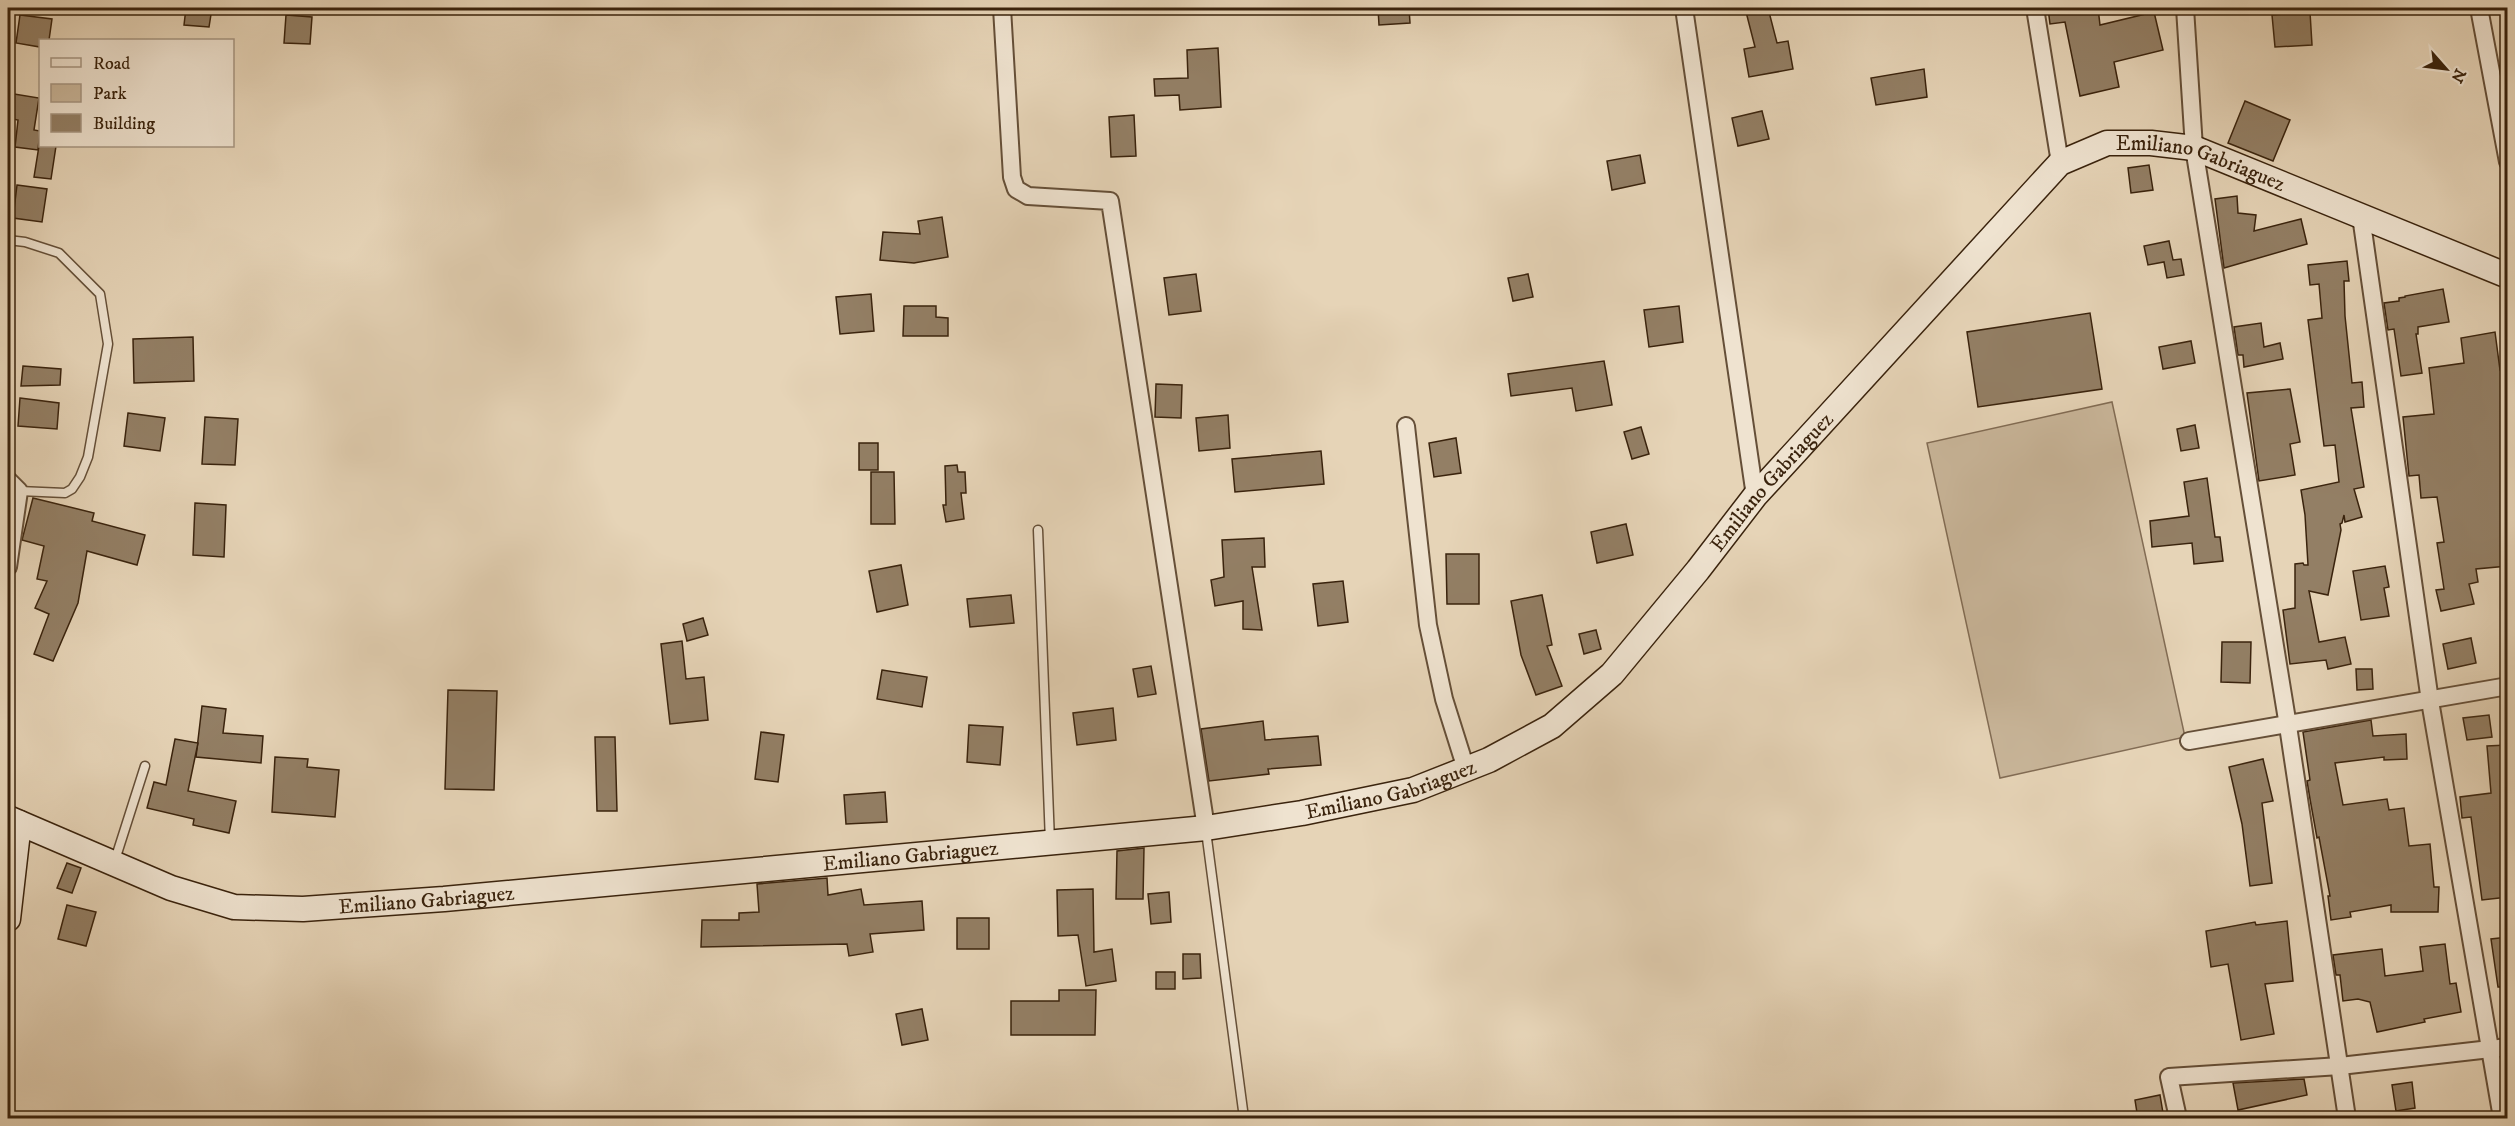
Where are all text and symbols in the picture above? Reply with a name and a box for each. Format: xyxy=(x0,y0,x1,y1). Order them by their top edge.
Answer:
legend xyxy=(39,39,234,147)
north arrow xyxy=(2416,39,2476,99)
text: Road xyxy=(93,53,130,75)
text: N xyxy=(2446,65,2470,86)
text: Park xyxy=(93,83,127,105)
text: Building xyxy=(93,113,155,135)
street label: Emiliano Gabriaguez xyxy=(2116,131,2289,198)
street label: Emiliano Gabriaguez xyxy=(1705,407,1839,557)
street label: Emiliano Gabriaguez xyxy=(1303,754,1480,826)
street label: Emiliano Gabriaguez xyxy=(822,835,999,878)
street label: Emiliano Gabriaguez xyxy=(338,881,515,920)

